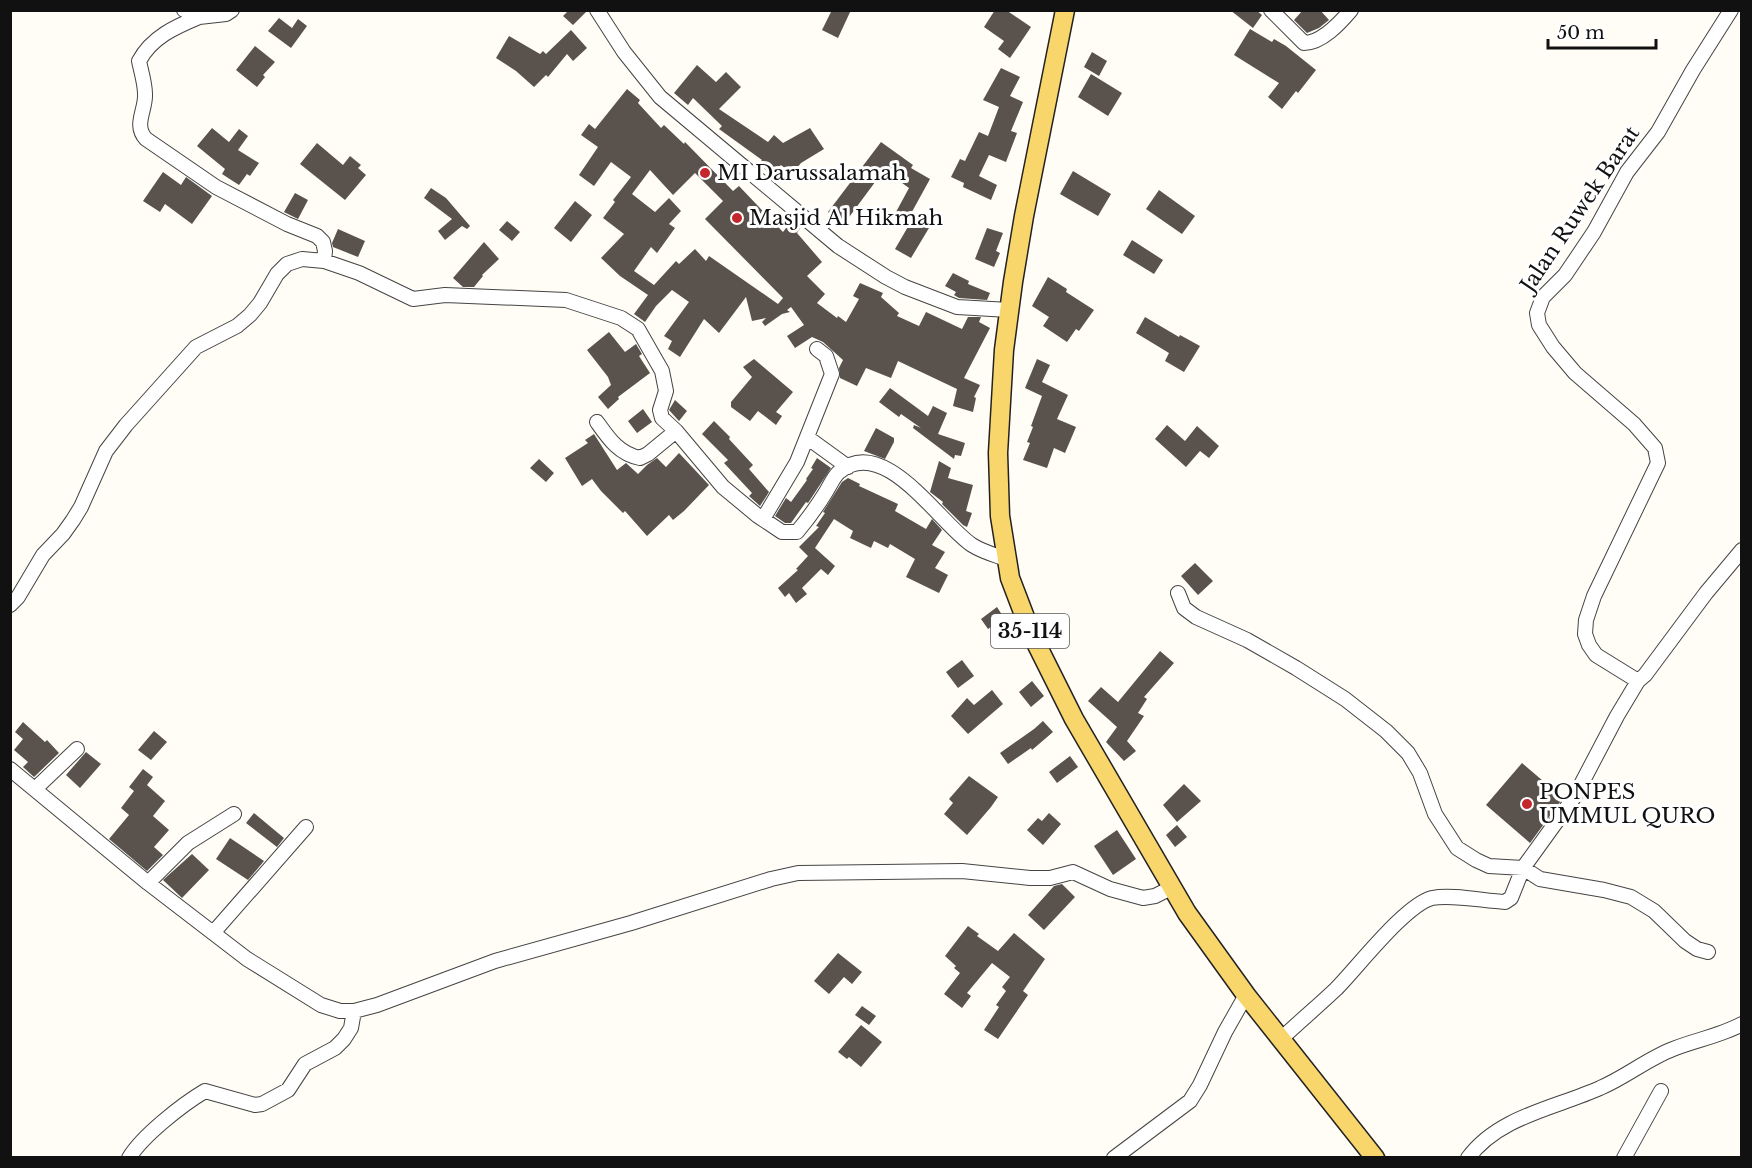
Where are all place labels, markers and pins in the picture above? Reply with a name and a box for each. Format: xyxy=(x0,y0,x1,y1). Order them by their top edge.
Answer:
place label: MI Darussalamah xyxy=(717,160,907,186)
marker: MI Darussalamah xyxy=(698,166,712,180)
place label: Masjid Al Hikmah xyxy=(749,205,943,231)
marker: Masjid Al Hikmah xyxy=(730,211,744,225)
place label: PONPES UMMUL QURO xyxy=(1539,779,1715,829)
marker: PONPES UMMUL QURO xyxy=(1520,797,1534,811)

